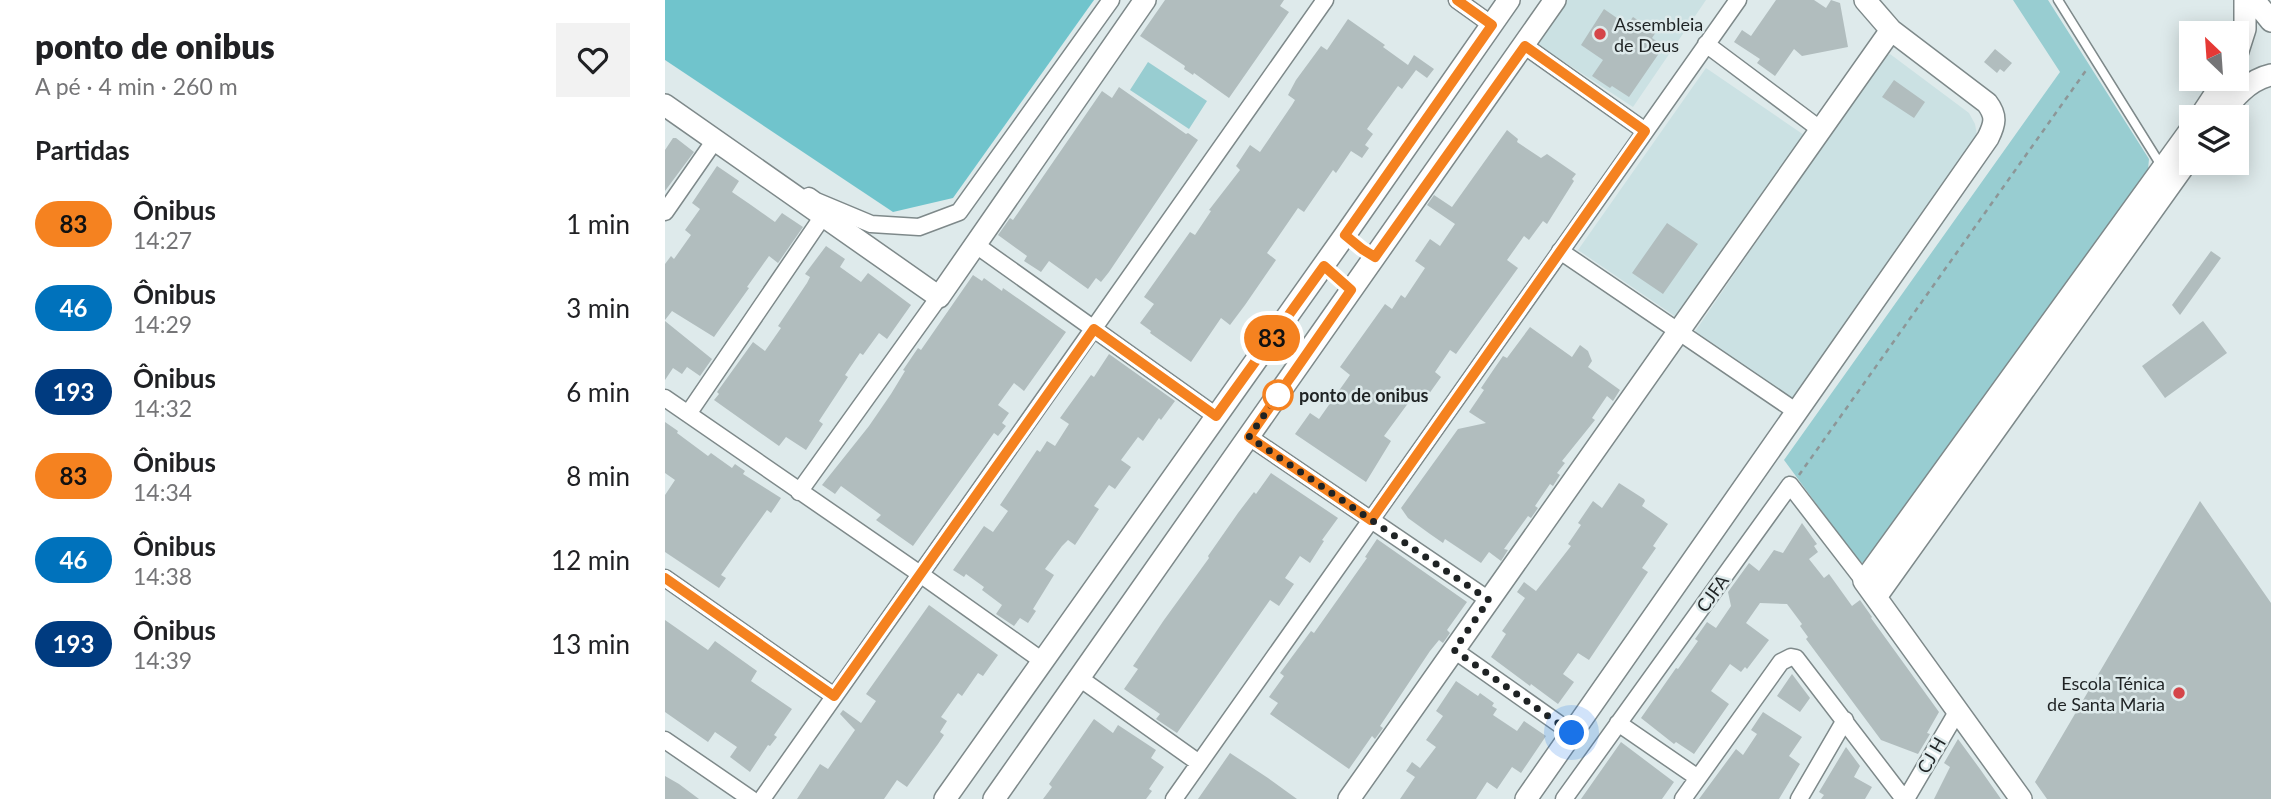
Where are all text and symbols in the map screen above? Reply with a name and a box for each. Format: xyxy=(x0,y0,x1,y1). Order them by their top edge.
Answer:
place label: Assembleia de Deus xyxy=(1614,13,1703,56)
north arrow xyxy=(2179,21,2249,91)
map controls xyxy=(2179,21,2249,175)
button: heart xyxy=(556,23,630,97)
text: ponto de onibus xyxy=(35,26,275,66)
marker: Assembleia de Deus xyxy=(1592,26,1608,42)
text: A pé · 4 min · 260 m xyxy=(35,72,238,100)
button: layers xyxy=(2179,105,2249,175)
text: Partidas xyxy=(35,134,130,166)
text: Ônibus xyxy=(133,194,216,226)
text: 1 min xyxy=(566,208,630,240)
text: 83 xyxy=(60,209,87,238)
text: 14:27 xyxy=(133,226,192,254)
text: Ônibus xyxy=(133,278,216,310)
text: 3 min xyxy=(566,292,630,324)
text: 46 xyxy=(60,293,87,322)
text: 14:29 xyxy=(133,310,192,338)
line badge: 83 xyxy=(1241,315,1303,361)
text: 83 xyxy=(1258,323,1286,352)
text: Ônibus xyxy=(133,362,216,394)
text: 6 min xyxy=(566,376,630,408)
text: 193 xyxy=(53,377,94,406)
marker: ponto de onibus xyxy=(1263,380,1293,410)
place label: ponto de onibus xyxy=(1299,384,1429,406)
text: 14:32 xyxy=(133,394,192,422)
text: Ônibus xyxy=(133,446,216,478)
text: 8 min xyxy=(566,460,630,492)
text: 83 xyxy=(60,461,87,490)
text: 14:34 xyxy=(133,478,192,506)
text: Ônibus xyxy=(133,530,216,562)
text: 12 min xyxy=(551,544,630,576)
text: 46 xyxy=(60,545,87,574)
text: 14:38 xyxy=(133,562,192,590)
street label: CJFA xyxy=(1691,569,1733,616)
text: Ônibus xyxy=(133,614,216,646)
text: 13 min xyxy=(551,628,630,660)
text: 193 xyxy=(53,629,94,658)
text: 14:39 xyxy=(133,646,192,674)
place label: Escola Ténica de Santa Maria xyxy=(2047,672,2165,715)
marker: Escola Ténica de Santa Maria xyxy=(2171,685,2187,701)
your location xyxy=(1554,715,1589,750)
street label: CJ H xyxy=(1912,733,1950,777)

